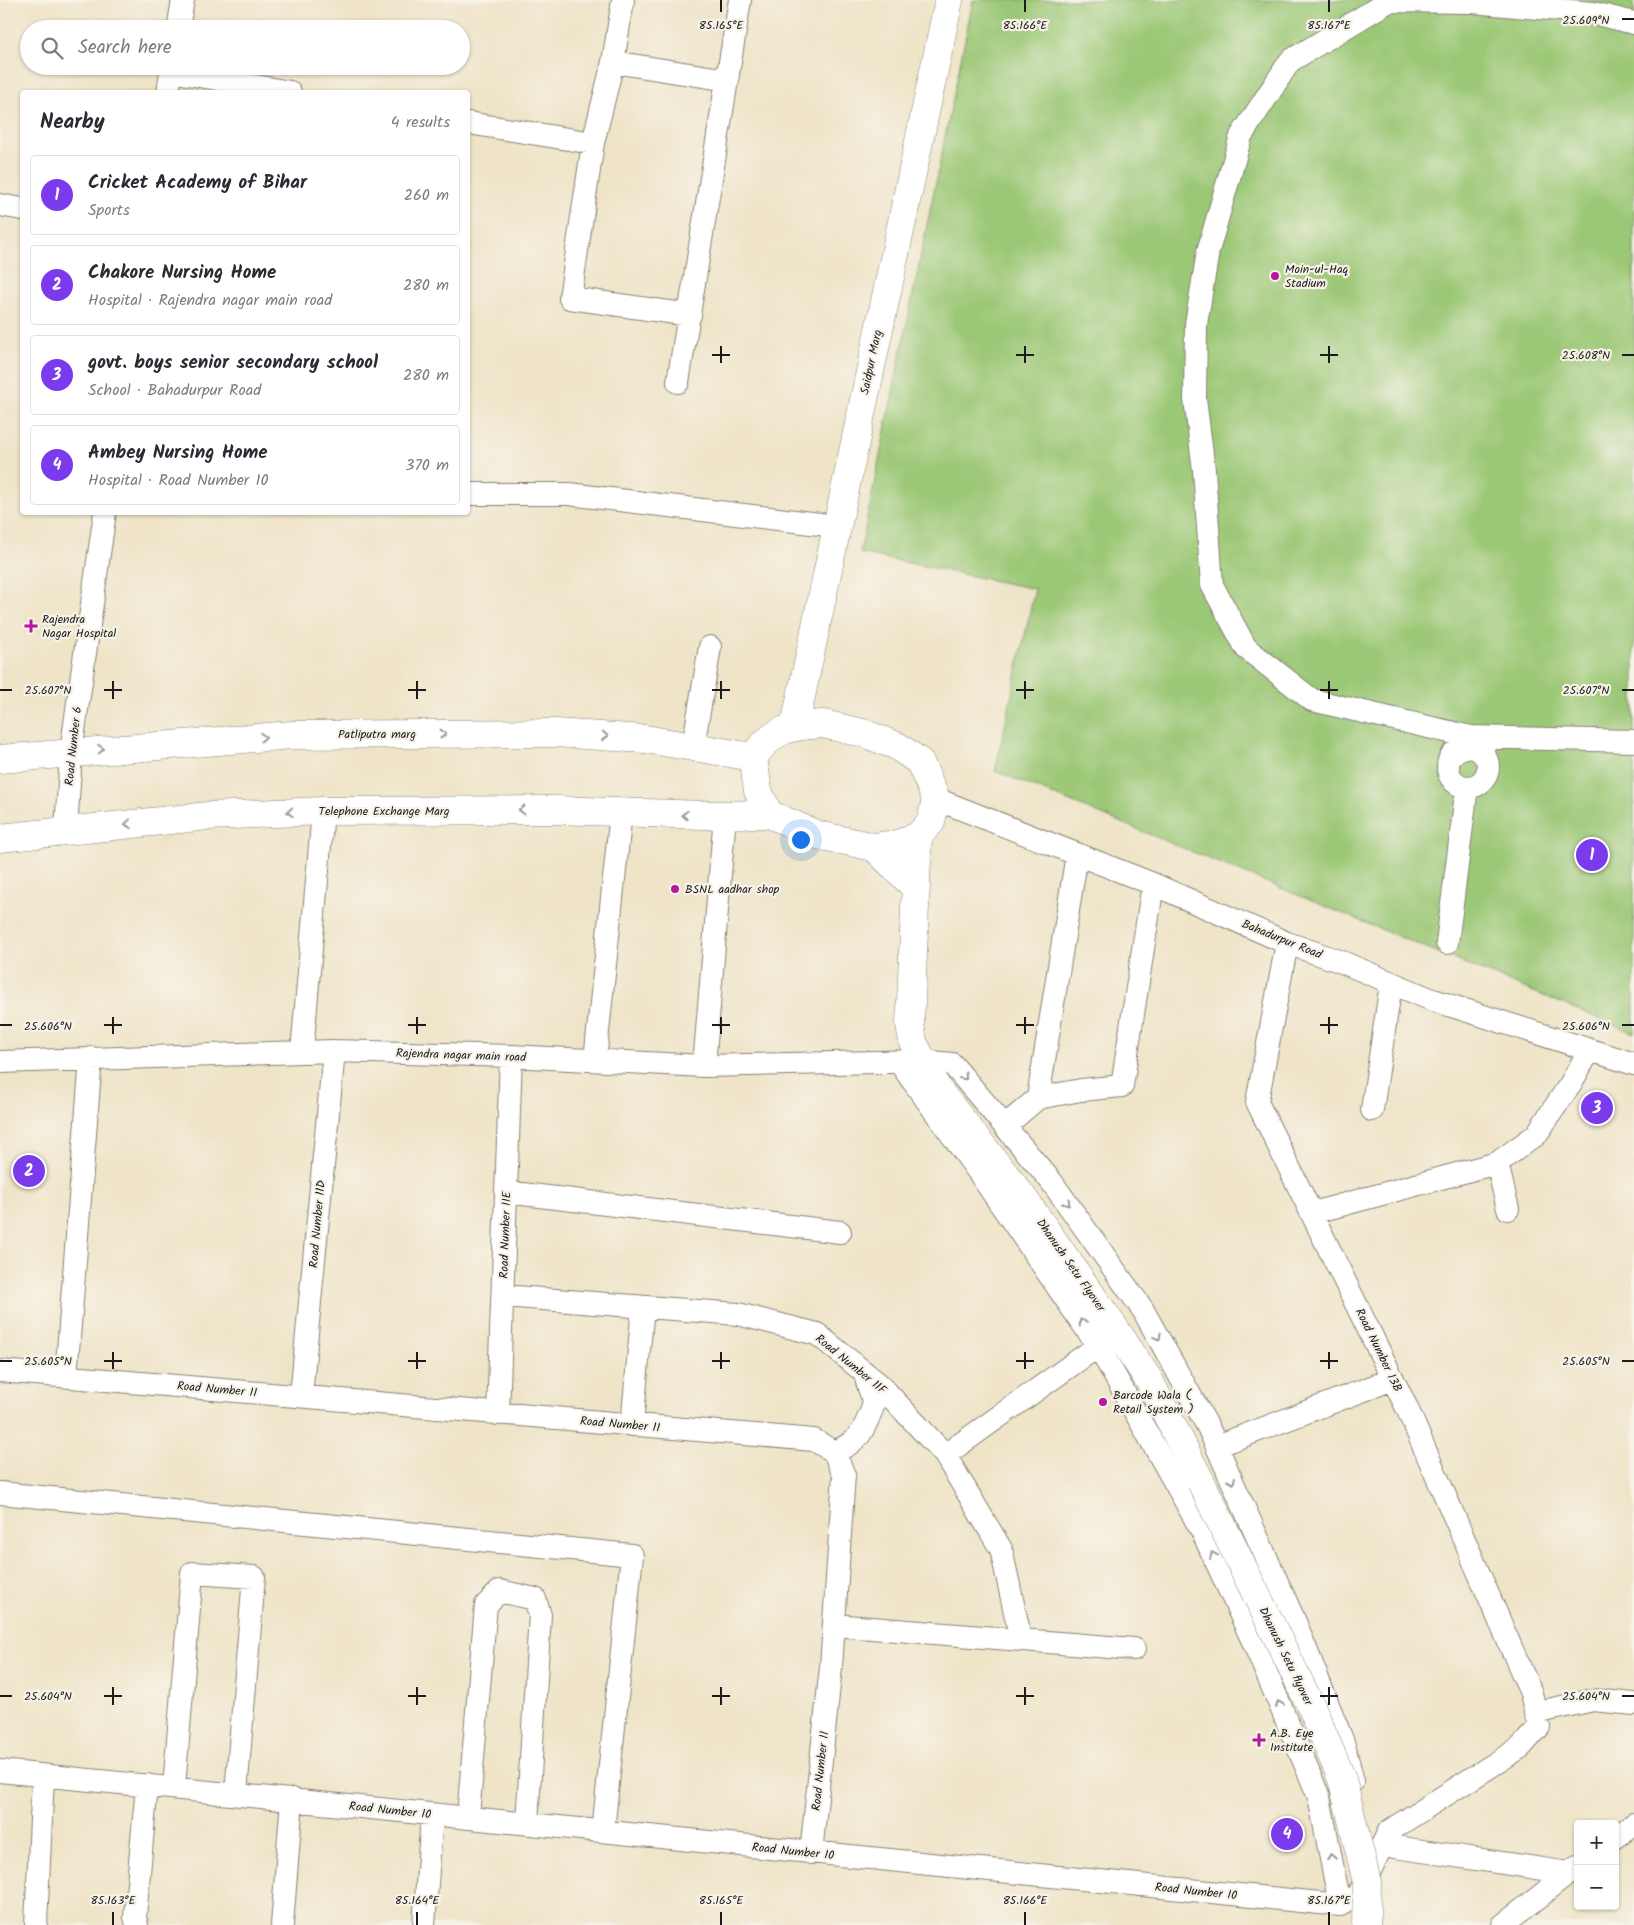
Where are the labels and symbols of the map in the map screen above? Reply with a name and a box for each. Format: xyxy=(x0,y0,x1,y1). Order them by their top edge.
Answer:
text: 25.609°N xyxy=(1563,11,1609,30)
text: 85.165°E xyxy=(699,16,744,35)
text: 85.166°E xyxy=(1003,16,1048,35)
text: 85.167°E xyxy=(1307,16,1352,35)
place label: Moin-ul-Haq Stadium xyxy=(1285,260,1349,293)
marker: Moin-ul-Haq Stadium xyxy=(1269,270,1281,282)
street label: Saidpur Marg xyxy=(855,328,888,396)
text: 25.608°N xyxy=(1562,346,1610,365)
place label: Rajendra Nagar Hospital xyxy=(42,610,116,643)
marker: Rajendra Nagar Hospital xyxy=(24,619,38,633)
text: 25.607°N xyxy=(25,681,71,700)
text: 25.607°N xyxy=(1563,681,1609,700)
street label: Road Number 6 xyxy=(60,706,87,787)
street label: Patliputra marg xyxy=(338,725,416,744)
one-way arrow xyxy=(439,729,447,739)
one-way arrow xyxy=(601,731,609,742)
one-way arrow xyxy=(259,732,267,743)
one-way arrow xyxy=(97,744,105,755)
street label: Telephone Exchange Marg xyxy=(319,802,450,821)
one-way arrow xyxy=(518,805,526,815)
one-way arrow xyxy=(286,807,294,818)
one-way arrow xyxy=(681,809,689,820)
one-way arrow xyxy=(124,818,132,829)
your location xyxy=(788,827,814,853)
pin: 1 xyxy=(1576,836,1608,874)
place label: BSNL aadhar shop xyxy=(685,880,780,899)
marker: BSNL aadhar shop xyxy=(669,883,681,895)
street label: Bahadurpur Road xyxy=(1239,915,1326,965)
text: 25.606°N xyxy=(24,1017,72,1036)
text: 25.606°N xyxy=(1562,1017,1610,1036)
street label: Rajendra nagar main road xyxy=(396,1044,527,1067)
one-way arrow xyxy=(958,1072,967,1081)
pin: 3 xyxy=(1581,1089,1613,1127)
pin: 2 xyxy=(13,1152,45,1190)
street label: Road Number 11D xyxy=(304,1179,331,1269)
street label: Road Number 11E xyxy=(494,1190,517,1279)
one-way arrow xyxy=(1061,1197,1070,1206)
street label: Dhanush Setu Flyover xyxy=(1031,1215,1111,1317)
street label: Road Number 13B xyxy=(1350,1305,1407,1395)
one-way arrow xyxy=(1079,1319,1088,1328)
street label: Road Number 11F xyxy=(811,1330,892,1400)
one-way arrow xyxy=(1152,1332,1162,1341)
text: 25.605°N xyxy=(24,1352,72,1371)
text: 25.605°N xyxy=(1562,1352,1610,1371)
street label: Road Number 11 xyxy=(176,1377,258,1402)
place label: Barcode Wala ( Retail System ) xyxy=(1113,1386,1194,1419)
marker: Barcode Wala ( Retail System ) xyxy=(1097,1396,1109,1408)
street label: Road Number 11 xyxy=(579,1412,661,1437)
one-way arrow xyxy=(1226,1476,1237,1485)
one-way arrow xyxy=(1209,1551,1219,1560)
street label: Dhanush Setu flyover xyxy=(1253,1604,1318,1710)
text: 25.604°N xyxy=(24,1687,72,1706)
text: 25.604°N xyxy=(1562,1687,1610,1706)
one-way arrow xyxy=(1275,1700,1286,1709)
place label: A.B. Eye Institute xyxy=(1270,1724,1314,1757)
street label: Road Number 11 xyxy=(807,1730,834,1812)
marker: A.B. Eye Institute xyxy=(1252,1733,1266,1747)
street label: Road Number 10 xyxy=(348,1797,432,1824)
pin: 4 xyxy=(1271,1815,1303,1853)
street label: Road Number 10 xyxy=(751,1838,835,1865)
one-way arrow xyxy=(1326,1853,1336,1861)
street label: Road Number 10 xyxy=(1154,1878,1238,1905)
text: 85.163°E xyxy=(91,1891,136,1910)
text: 85.164°E xyxy=(395,1891,440,1910)
text: 85.165°E xyxy=(699,1891,744,1910)
text: 85.166°E xyxy=(1003,1891,1048,1910)
text: 85.167°E xyxy=(1307,1891,1352,1910)

